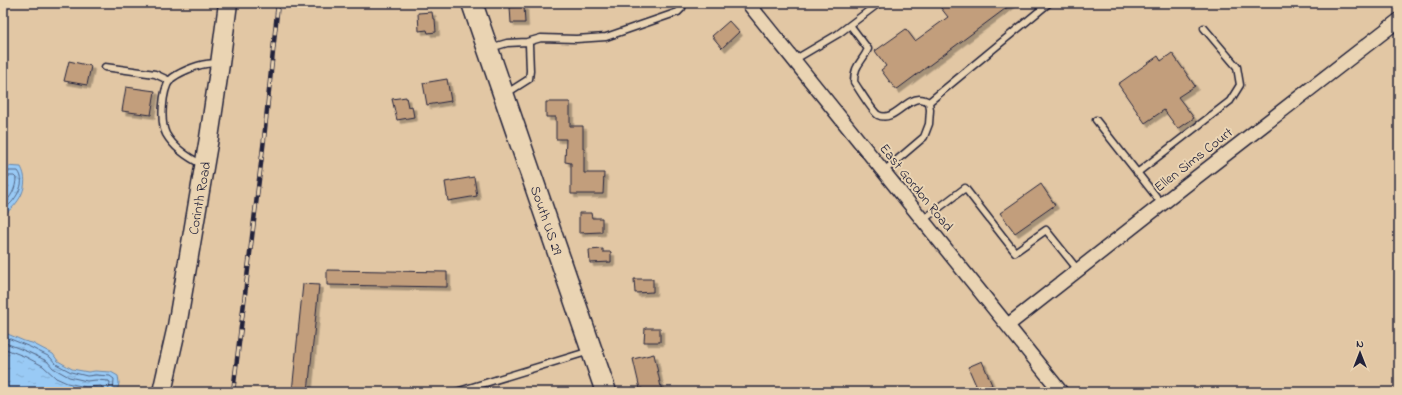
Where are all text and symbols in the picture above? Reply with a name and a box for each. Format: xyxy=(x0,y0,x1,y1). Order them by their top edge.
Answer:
street label: Ellen Sims Court xyxy=(1150,123,1238,198)
street label: East Gordon Road xyxy=(874,139,958,237)
street label: Corinth Road xyxy=(184,160,217,237)
street label: South US 29 xyxy=(524,183,567,258)
north arrow xyxy=(1340,333,1380,373)
text: N xyxy=(1356,336,1364,352)

